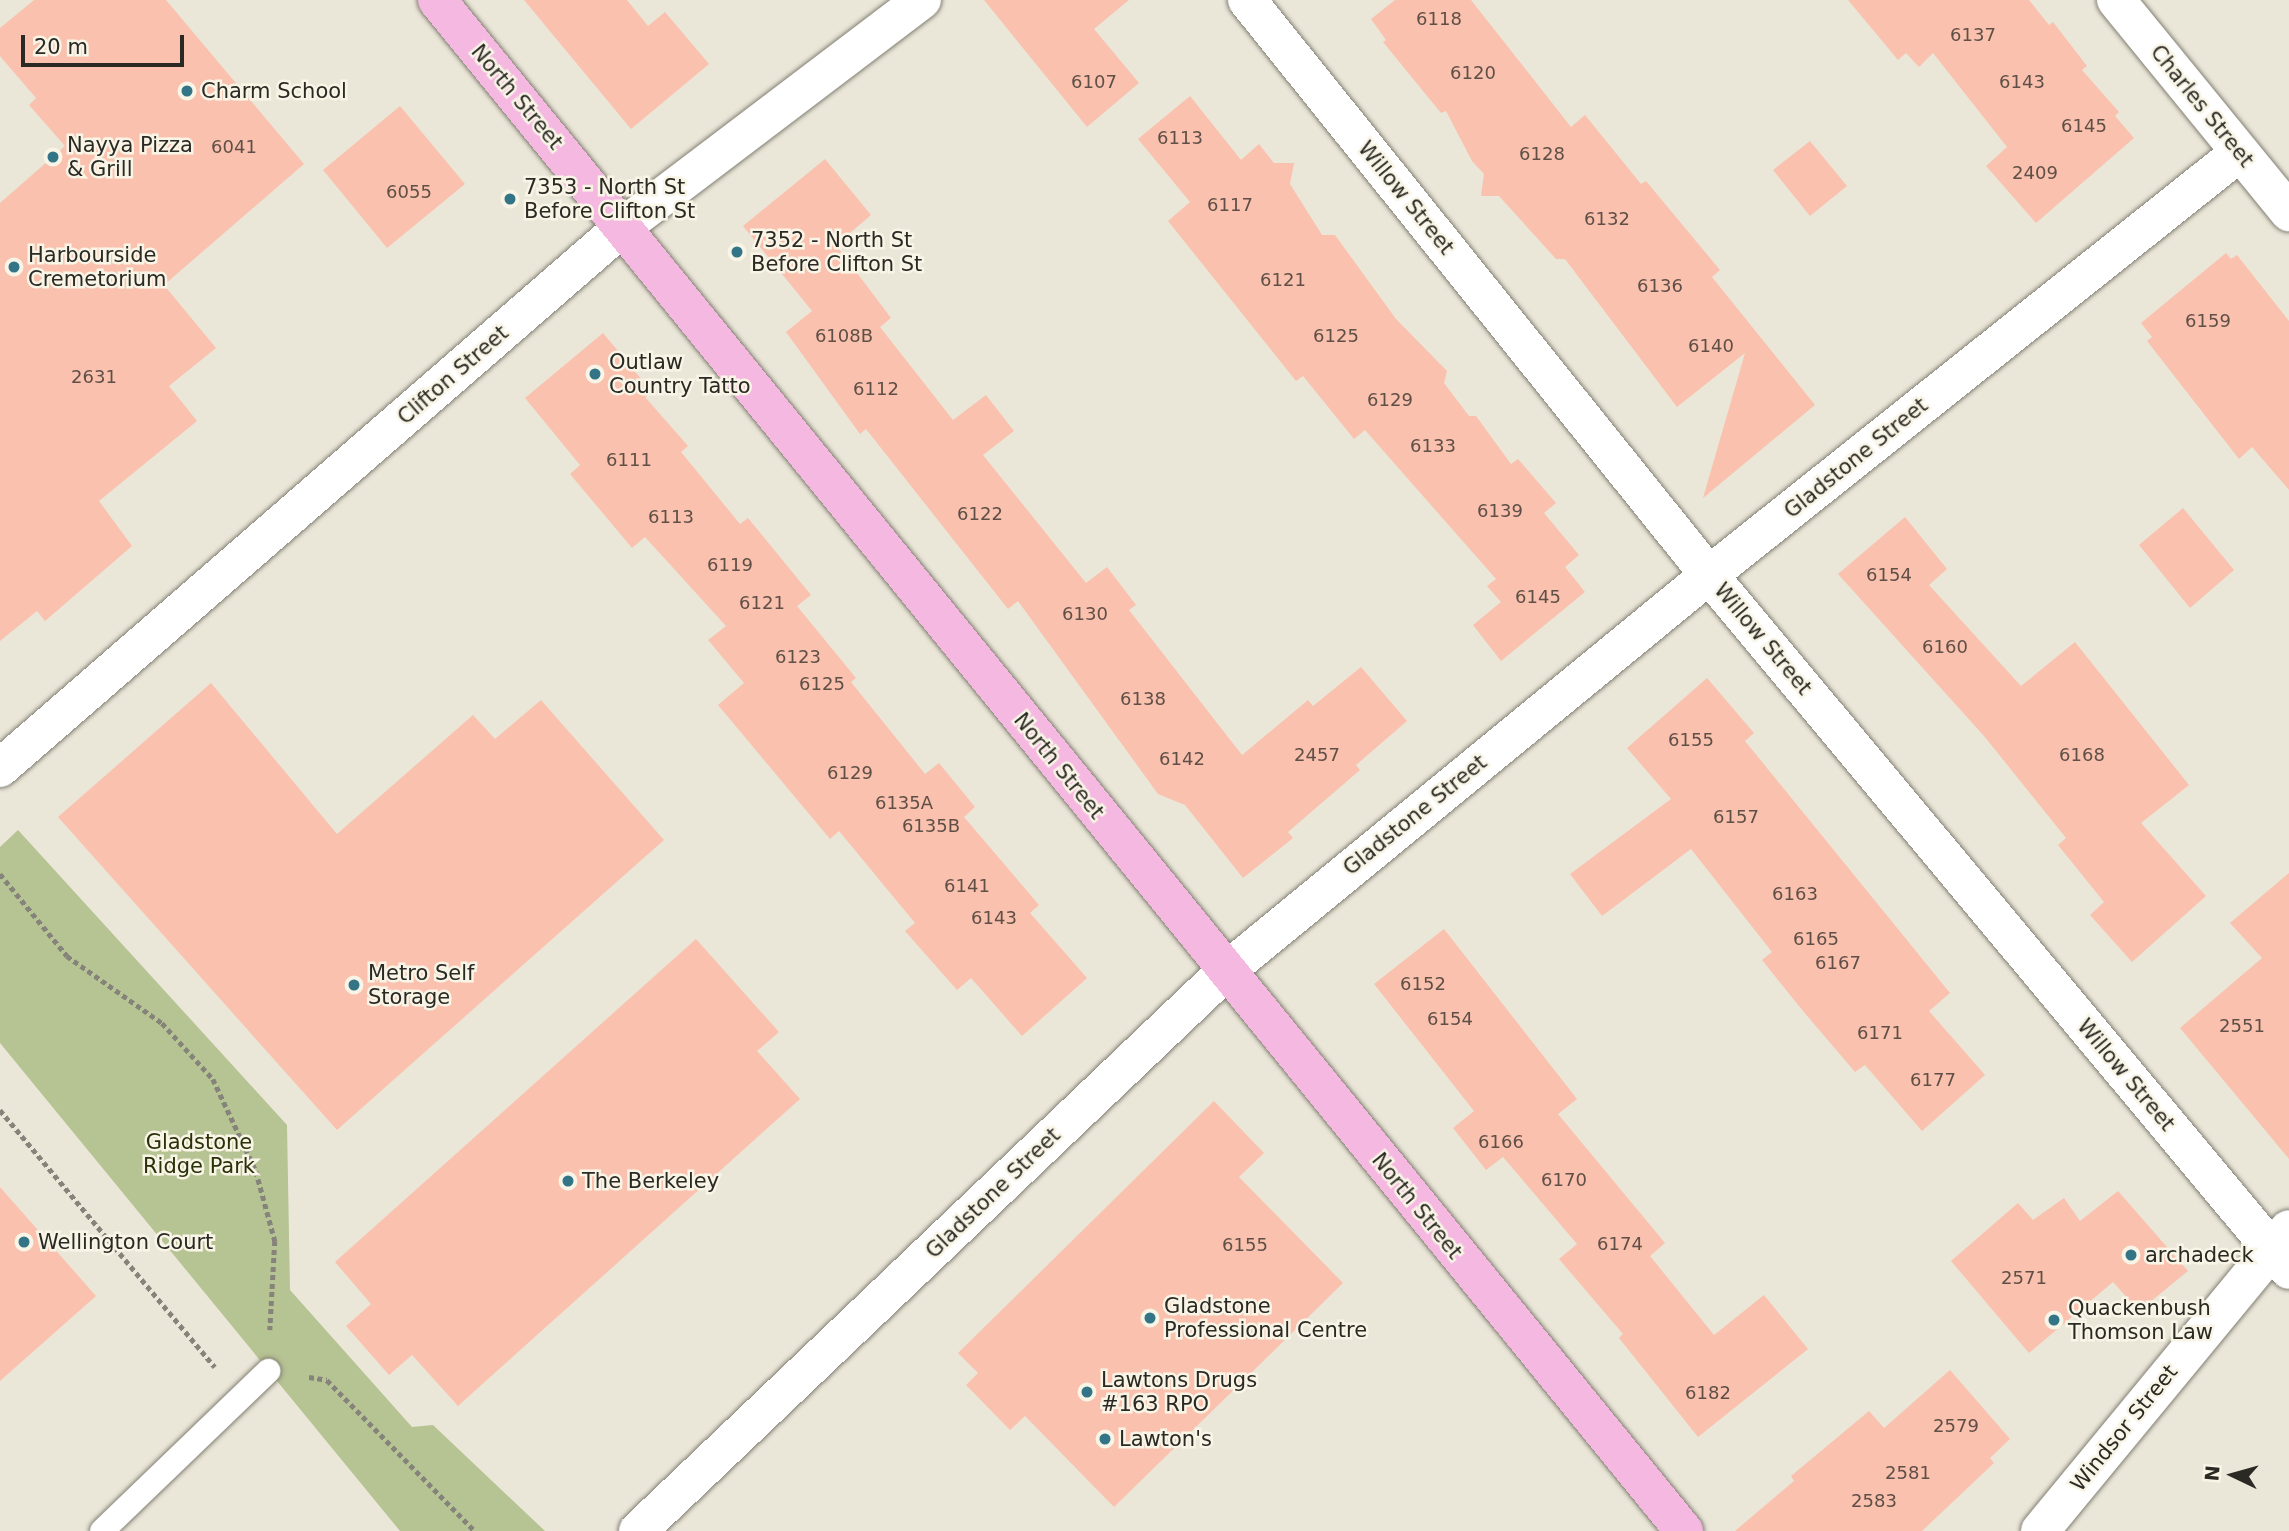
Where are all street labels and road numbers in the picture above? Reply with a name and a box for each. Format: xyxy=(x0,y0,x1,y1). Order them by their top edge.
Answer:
street label: North Street xyxy=(466,39,568,155)
street label: Charles Street xyxy=(2145,40,2259,172)
street label: Willow Street xyxy=(1353,136,1459,260)
street label: Clifton Street xyxy=(393,320,513,430)
street label: Gladstone Street xyxy=(1779,392,1933,524)
street label: Willow Street xyxy=(1709,578,1817,700)
street label: North Street xyxy=(1009,708,1109,824)
street label: Gladstone Street xyxy=(1338,749,1492,881)
street label: Willow Street xyxy=(2072,1014,2180,1136)
street label: Gladstone Street xyxy=(921,1122,1065,1264)
street label: North Street xyxy=(1367,1148,1467,1264)
street label: Windsor Street xyxy=(2065,1360,2183,1496)

